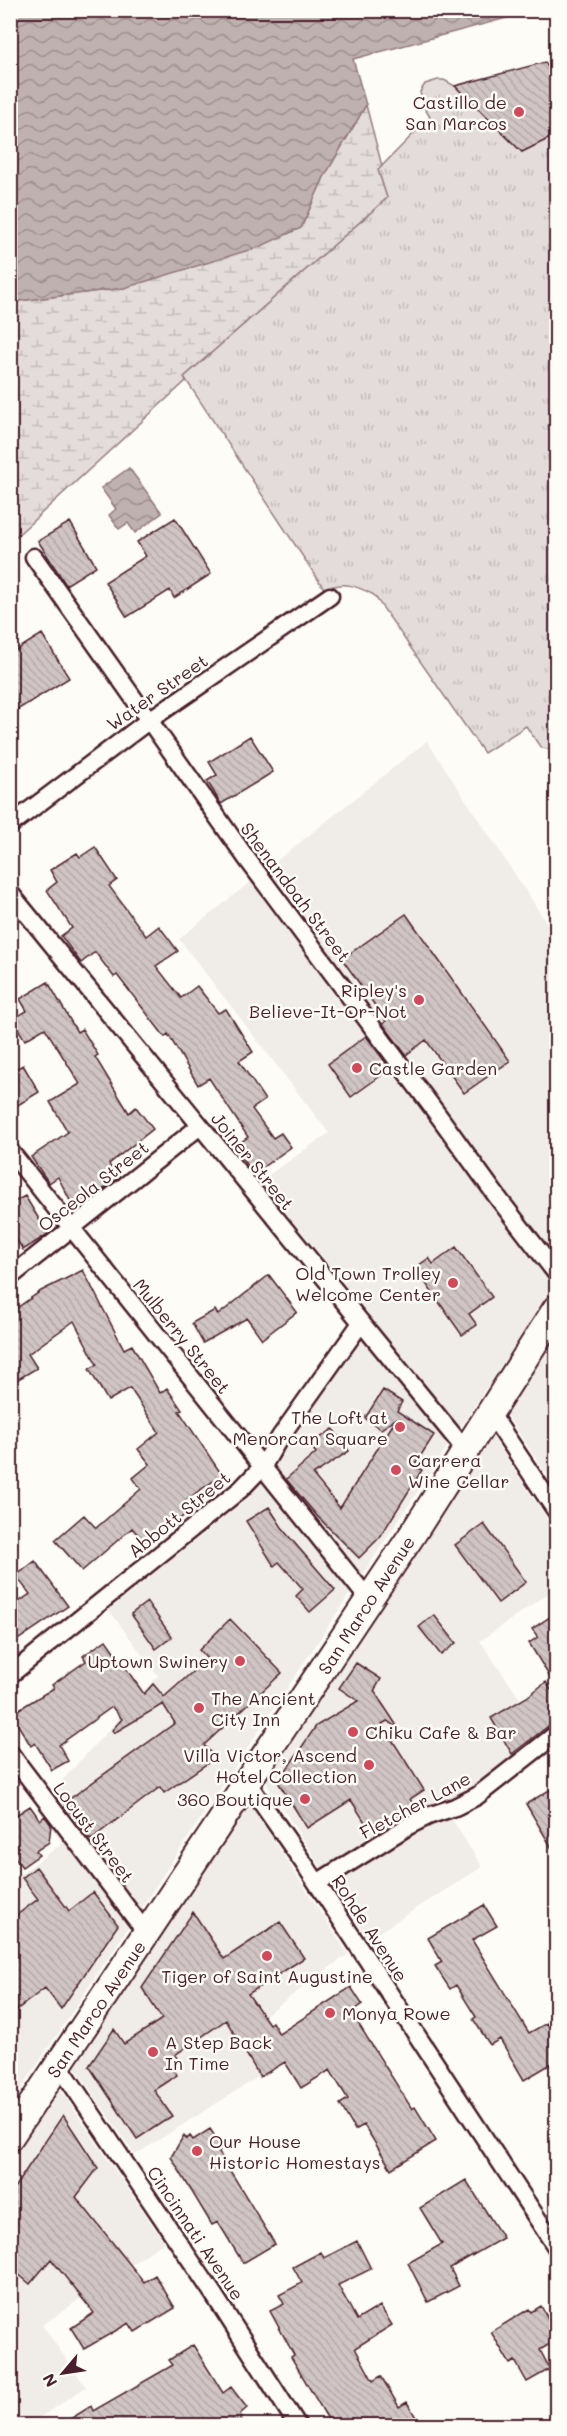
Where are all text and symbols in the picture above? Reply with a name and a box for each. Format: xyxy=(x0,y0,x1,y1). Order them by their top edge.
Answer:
place label: Castillo de San Marcos xyxy=(405,90,507,135)
marker: Castillo de San Marcos xyxy=(512,105,526,119)
street label: Water Street xyxy=(102,648,212,736)
street label: Shenandoah Street xyxy=(236,817,356,967)
place label: Ripley's Believe-It-Or-Not xyxy=(249,978,407,1023)
marker: Ripley's Believe-It-Or-Not xyxy=(412,993,426,1007)
place label: Castle Garden xyxy=(369,1056,497,1080)
marker: Castle Garden xyxy=(350,1061,364,1075)
street label: Joiner Street xyxy=(206,1107,300,1215)
street label: Osceola Street xyxy=(33,1135,153,1237)
place label: Old Town Trolley Welcome Center xyxy=(295,1261,441,1306)
street label: Mulberry Street xyxy=(128,1273,236,1399)
marker: Old Town Trolley Welcome Center xyxy=(446,1276,460,1290)
place label: The Loft at Menorcan Square xyxy=(232,1405,388,1450)
marker: The Loft at Menorcan Square xyxy=(393,1420,407,1434)
place label: Carrera Wine Cellar xyxy=(408,1448,509,1493)
marker: Carrera Wine Cellar xyxy=(389,1463,403,1477)
street label: Abbott Street xyxy=(123,1465,235,1563)
street label: San Marco Avenue xyxy=(312,1531,420,1679)
place label: Uptown Swinery xyxy=(87,1649,228,1673)
marker: Uptown Swinery xyxy=(233,1654,247,1668)
place label: The Ancient City Inn xyxy=(211,1686,316,1731)
marker: The Ancient City Inn xyxy=(192,1701,206,1715)
place label: Chiku Cafe & Bar xyxy=(365,1720,517,1744)
marker: Chiku Cafe & Bar xyxy=(346,1725,360,1739)
place label: Villa Victor, Ascend Hotel Collection xyxy=(183,1743,357,1788)
marker: Villa Victor, Ascend Hotel Collection xyxy=(362,1758,376,1772)
street label: Fletcher Lane xyxy=(355,1766,475,1844)
street label: Locust Street xyxy=(48,1777,140,1887)
place label: 360 Boutique xyxy=(177,1787,293,1811)
marker: 360 Boutique xyxy=(298,1792,312,1806)
street label: Rohde Avenue xyxy=(326,1870,414,1986)
street label: San Marco Avenue xyxy=(41,1936,151,2082)
marker: Tiger of Saint Augustine xyxy=(260,1949,274,1963)
place label: Tiger of Saint Augustine xyxy=(161,1964,373,1988)
place label: Monya Rowe xyxy=(342,2001,451,2025)
marker: Monya Rowe xyxy=(323,2006,337,2020)
place label: A Step Back In Time xyxy=(165,2030,272,2075)
marker: A Step Back In Time xyxy=(146,2045,160,2059)
place label: Our House Historic Homestays xyxy=(209,2129,381,2174)
marker: Our House Historic Homestays xyxy=(190,2144,204,2158)
street label: Cincinnati Avenue xyxy=(142,2161,250,2305)
north arrow xyxy=(33,2343,93,2403)
text: N xyxy=(37,2370,62,2391)

